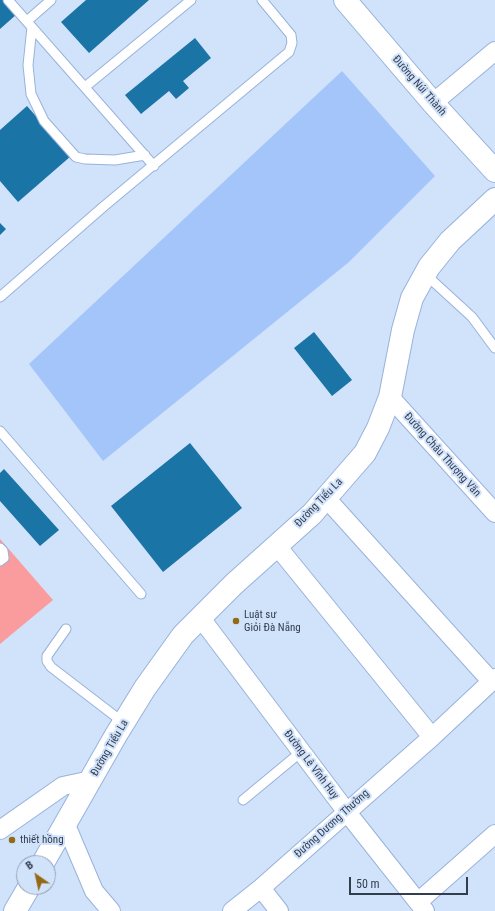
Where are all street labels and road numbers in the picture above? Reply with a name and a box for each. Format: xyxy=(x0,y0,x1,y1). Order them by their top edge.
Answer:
street label: Đường Núi Thành xyxy=(389,53,449,119)
street label: Đường Châu Thượng Văn xyxy=(401,410,483,500)
street label: Đường Tiểu La xyxy=(292,476,346,530)
street label: Đường Tiểu La xyxy=(89,717,131,779)
street label: Đường Lê Vĩnh Huy xyxy=(281,728,341,802)
street label: Đường Dương Thường xyxy=(292,787,372,861)

